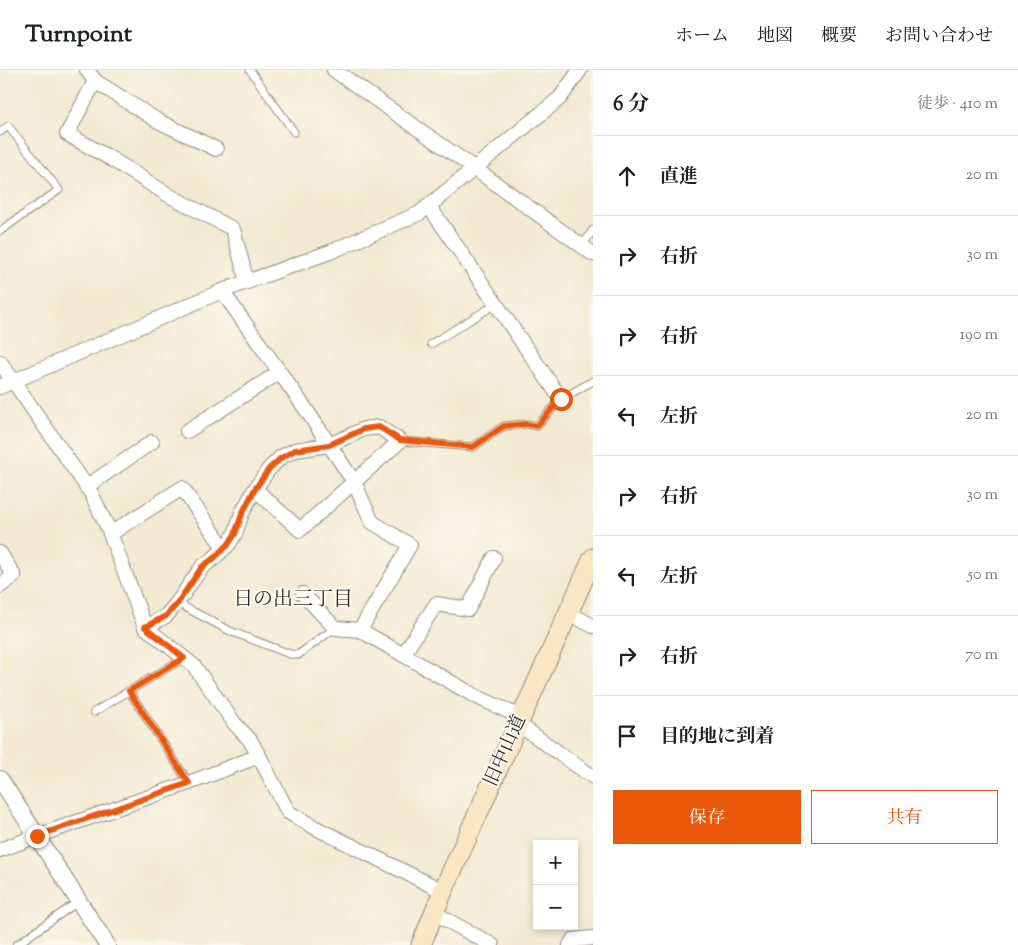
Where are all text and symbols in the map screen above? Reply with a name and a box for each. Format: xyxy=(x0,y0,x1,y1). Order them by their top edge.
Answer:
text: Turnpoint xyxy=(25,18,132,52)
text: ホーム xyxy=(675,24,729,50)
text: 地図 xyxy=(757,24,793,50)
text: 概要 xyxy=(821,24,857,50)
text: お問い合わせ xyxy=(885,24,993,50)
text: 6 分 xyxy=(613,90,649,120)
text: 徒歩 · 410 m xyxy=(917,93,998,116)
icon: ahead xyxy=(613,162,641,190)
text: 直進 xyxy=(660,164,698,191)
text: 20 m xyxy=(965,164,998,187)
icon: right xyxy=(613,242,641,270)
text: 右折 xyxy=(660,244,698,271)
text: 30 m xyxy=(967,244,998,267)
icon: right xyxy=(613,322,641,350)
text: 右折 xyxy=(660,324,698,351)
text: 190 m xyxy=(960,324,998,347)
route start xyxy=(550,388,573,411)
icon: left xyxy=(613,402,641,430)
text: 左折 xyxy=(660,404,698,431)
text: 20 m xyxy=(965,404,998,427)
icon: right xyxy=(613,482,641,510)
text: 右折 xyxy=(660,484,698,511)
text: 30 m xyxy=(967,484,998,507)
icon: left xyxy=(613,562,641,590)
text: 左折 xyxy=(660,564,698,591)
text: 50 m xyxy=(967,564,998,587)
district label: 日の出三丁目 xyxy=(233,586,353,615)
icon: right xyxy=(613,642,641,670)
text: 右折 xyxy=(660,644,698,671)
text: 70 m xyxy=(965,644,998,667)
street label: 旧中山道 xyxy=(478,711,534,791)
icon: arrive xyxy=(613,722,641,750)
text: 目的地に到着 xyxy=(660,724,774,751)
button: 保存 xyxy=(613,790,801,844)
button: 共有 xyxy=(811,790,998,844)
route end xyxy=(26,825,49,848)
map controls xyxy=(533,840,578,930)
button: + xyxy=(533,840,578,885)
button: − xyxy=(533,885,578,930)

